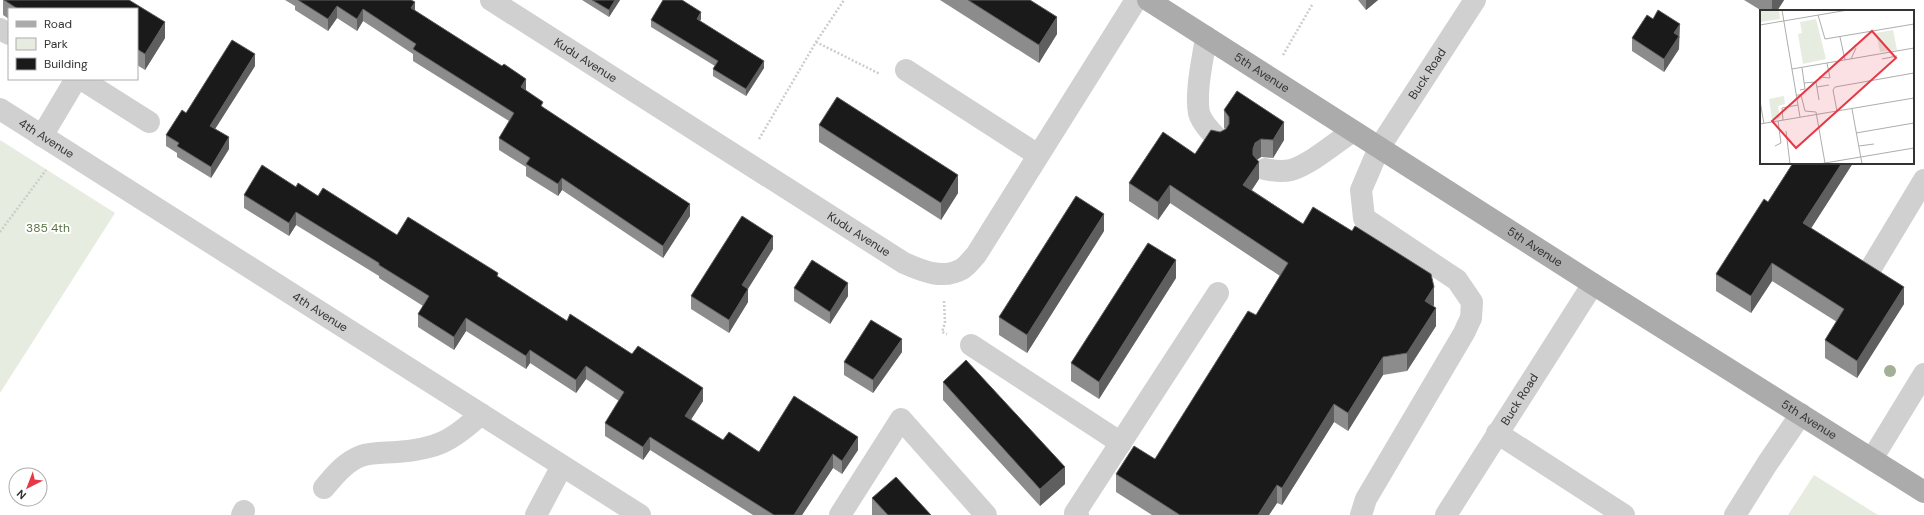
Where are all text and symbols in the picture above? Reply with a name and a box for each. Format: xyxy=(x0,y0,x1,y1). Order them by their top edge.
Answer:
legend xyxy=(8,8,138,80)
inset map xyxy=(1760,10,1914,164)
text: Road xyxy=(44,16,72,32)
street label: Kudu Avenue xyxy=(551,34,620,86)
text: Park xyxy=(44,36,68,52)
street label: Buck Road xyxy=(1405,45,1450,102)
street label: 5th Avenue xyxy=(1231,49,1293,96)
text: Building xyxy=(44,56,88,72)
street label: 4th Avenue xyxy=(16,115,77,162)
street label: Kudu Avenue xyxy=(824,208,894,260)
park label: 385 4th xyxy=(26,220,70,236)
street label: 5th Avenue xyxy=(1504,223,1566,271)
street label: 4th Avenue xyxy=(289,288,351,336)
street label: Buck Road xyxy=(1497,371,1542,428)
street label: 5th Avenue xyxy=(1778,396,1840,443)
north arrow xyxy=(8,467,48,507)
text: N xyxy=(14,487,29,502)

